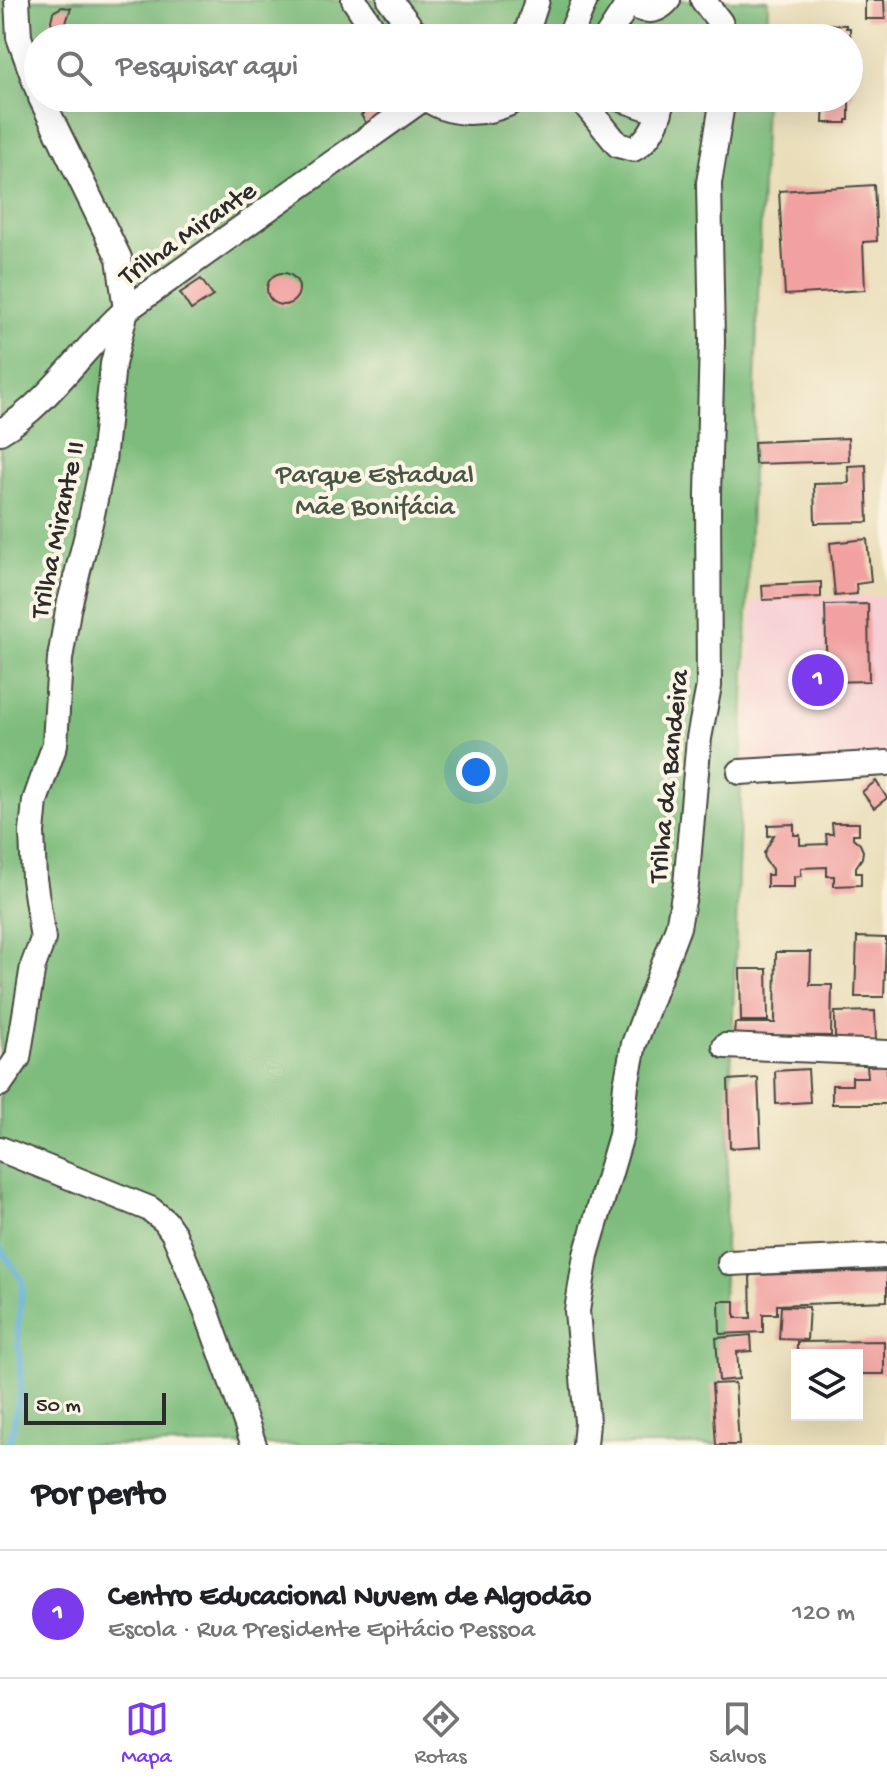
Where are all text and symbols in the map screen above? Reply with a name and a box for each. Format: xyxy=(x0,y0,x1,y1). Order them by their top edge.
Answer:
search box xyxy=(24,24,863,112)
icon: search xyxy=(52,46,96,90)
text: Pesquisar aqui xyxy=(116,51,298,86)
street label: Trilha Mirante xyxy=(112,175,264,295)
street label: Trilha Mirante II xyxy=(24,438,94,624)
park label: Parque Estadual Mãe Bonifácia xyxy=(275,460,474,525)
pin: 1 xyxy=(792,650,844,710)
street label: Trilha da Bandeira xyxy=(643,667,698,887)
your location xyxy=(456,752,496,792)
map controls xyxy=(791,1349,863,1421)
button: layers xyxy=(791,1349,863,1421)
scale bar xyxy=(24,1389,166,1425)
text: 50 m xyxy=(36,1394,81,1420)
text: Por perto xyxy=(32,1477,166,1517)
text: Centro Educacional Nuvem de Algodão xyxy=(108,1581,591,1616)
text: 1 xyxy=(53,1599,63,1630)
text: 120 m xyxy=(792,1599,855,1630)
text: Escola · Rua Presidente Epitácio Pessoa xyxy=(108,1616,535,1647)
tab: Mapa xyxy=(121,1697,172,1771)
tab: Rotas xyxy=(414,1697,467,1771)
tab: Salvos xyxy=(709,1697,766,1771)

